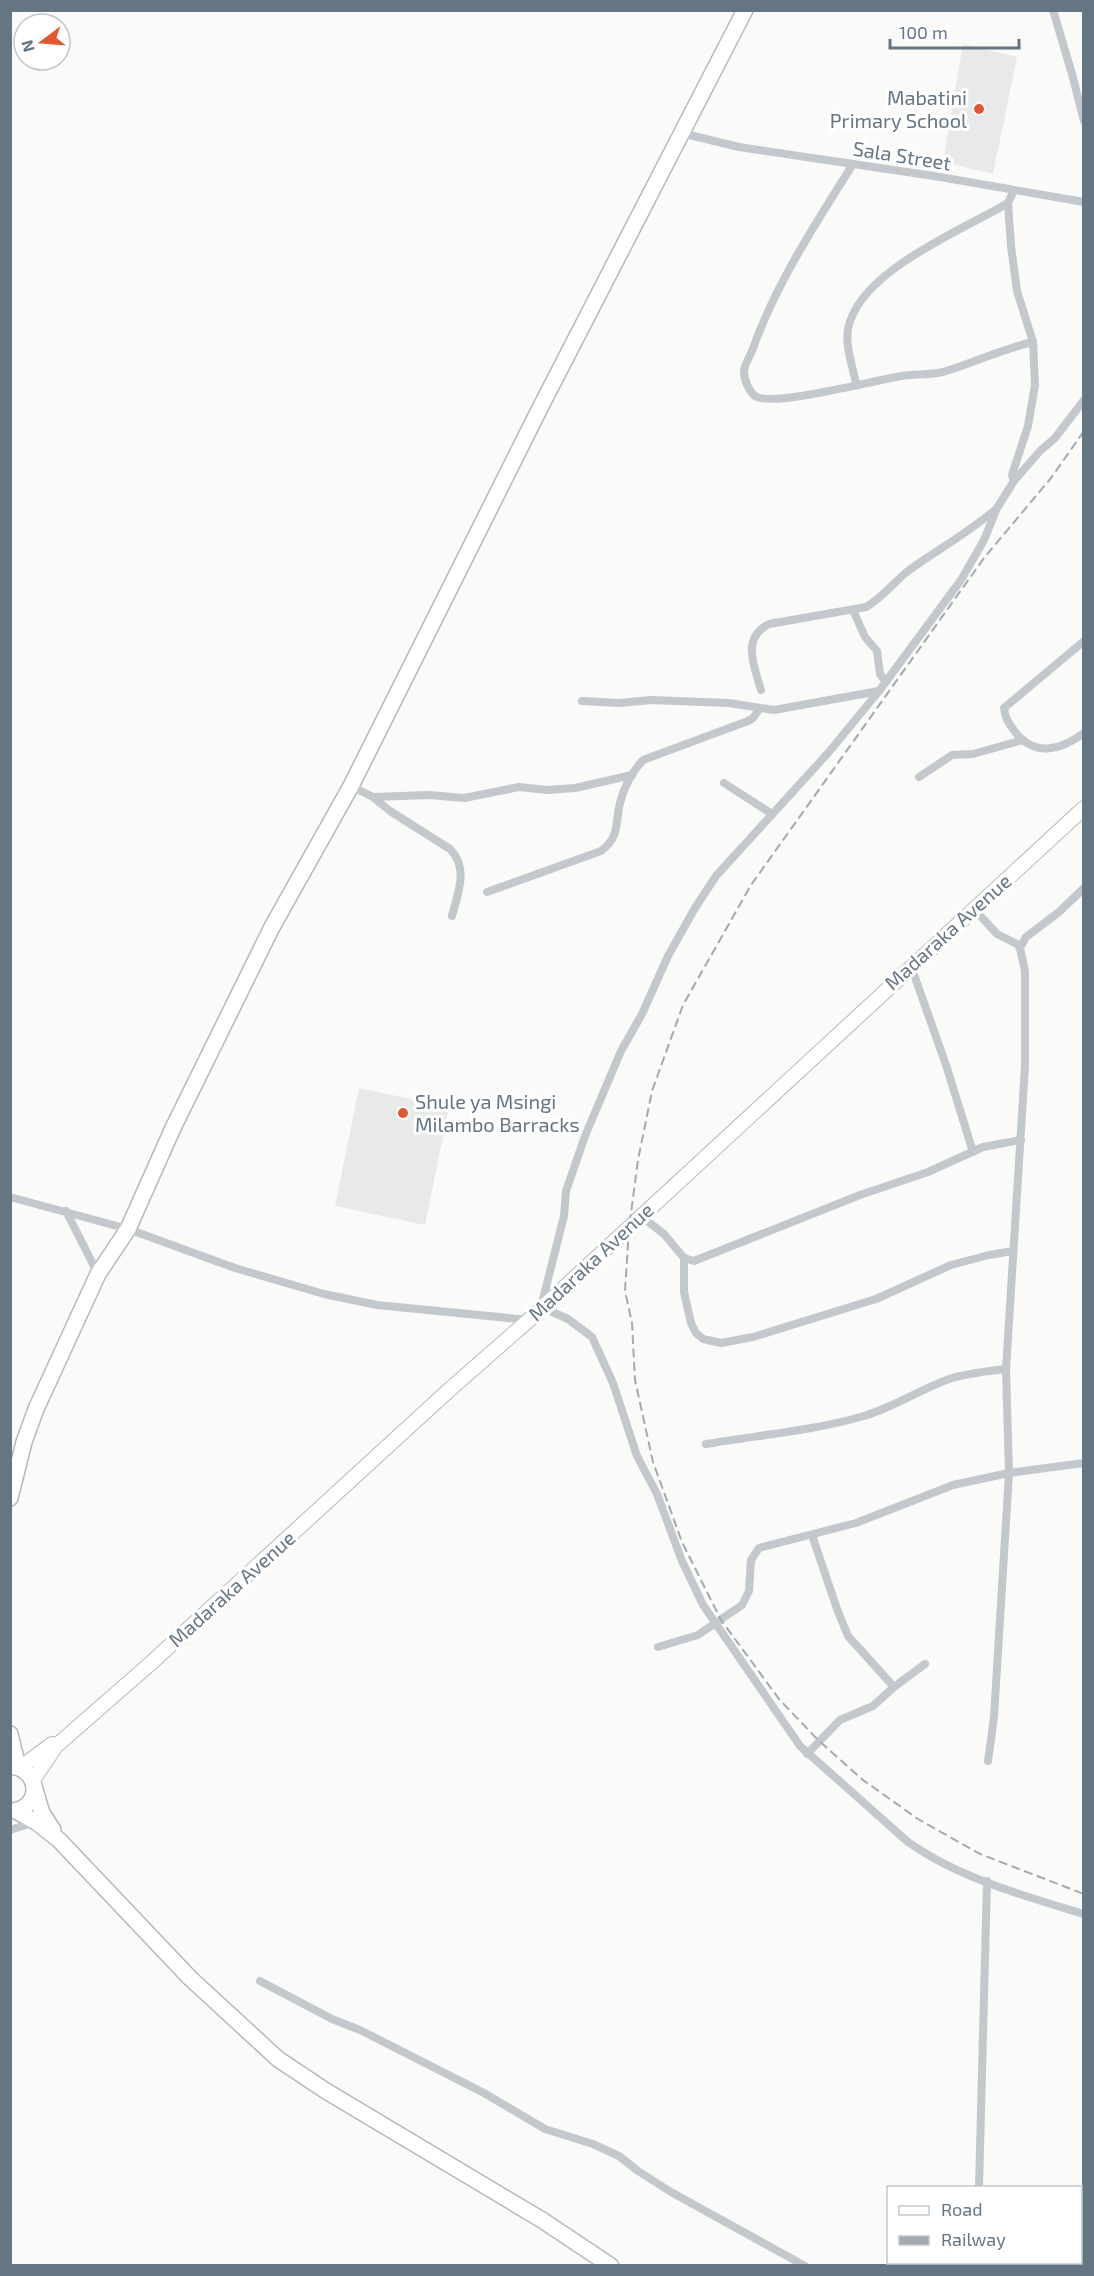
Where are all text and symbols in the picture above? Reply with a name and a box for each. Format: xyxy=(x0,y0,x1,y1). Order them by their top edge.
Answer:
north arrow xyxy=(12,12,72,72)
scale bar xyxy=(890,12,1019,50)
text: 100 m xyxy=(899,21,948,43)
text: N xyxy=(16,38,38,54)
place label: Mabatini Primary School xyxy=(830,85,967,132)
marker: Mabatini Primary School xyxy=(972,102,986,116)
street label: Sala Street xyxy=(851,135,953,175)
street label: Madaraka Avenue xyxy=(879,868,1016,994)
place label: Shule ya Msingi Milambo Barracks xyxy=(415,1089,580,1136)
marker: Shule ya Msingi Milambo Barracks xyxy=(396,1106,410,1120)
street label: Madaraka Avenue xyxy=(523,1197,658,1325)
street label: Madaraka Avenue xyxy=(163,1525,300,1651)
legend xyxy=(887,2186,1082,2264)
text: Road xyxy=(941,2198,982,2220)
text: Railway xyxy=(941,2228,1006,2250)

